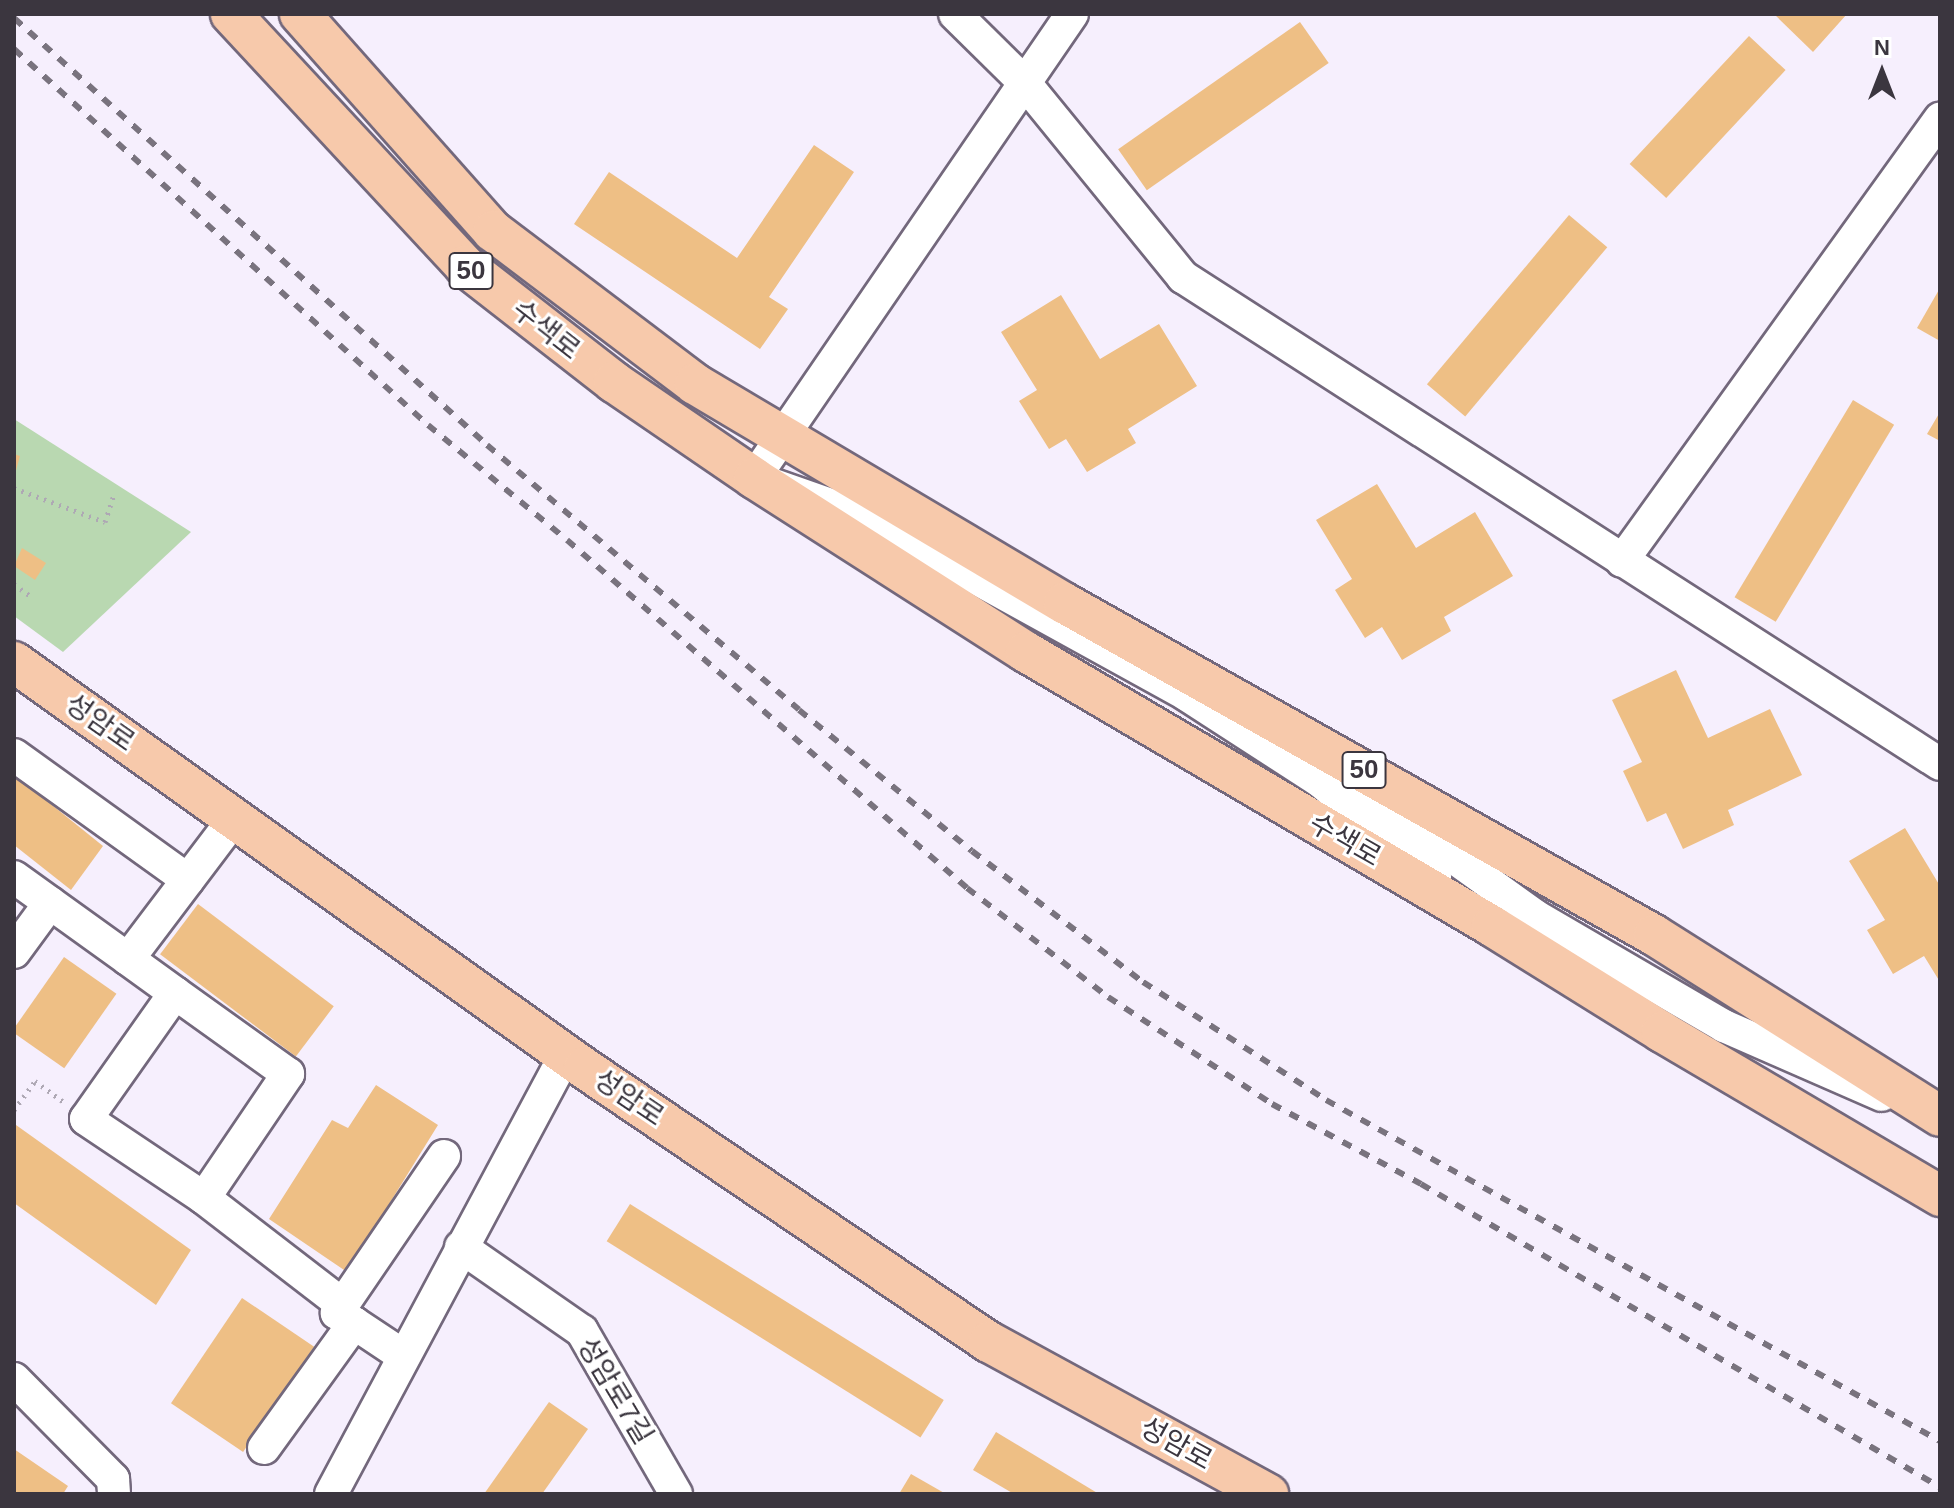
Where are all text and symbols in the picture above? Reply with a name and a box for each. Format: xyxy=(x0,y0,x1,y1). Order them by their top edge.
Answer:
north arrow xyxy=(1842,32,1922,112)
text: N xyxy=(1874,35,1890,60)
road number: 50 xyxy=(447,249,495,293)
street label: 수색로 xyxy=(505,293,587,367)
street label: 성암로 xyxy=(59,687,141,759)
road number: 50 xyxy=(1340,748,1388,792)
street label: 수색로 xyxy=(1303,806,1387,874)
street label: 성암로 xyxy=(588,1062,670,1134)
street label: 성암로7길 xyxy=(570,1332,660,1450)
street label: 성암로 xyxy=(1134,1411,1218,1477)

